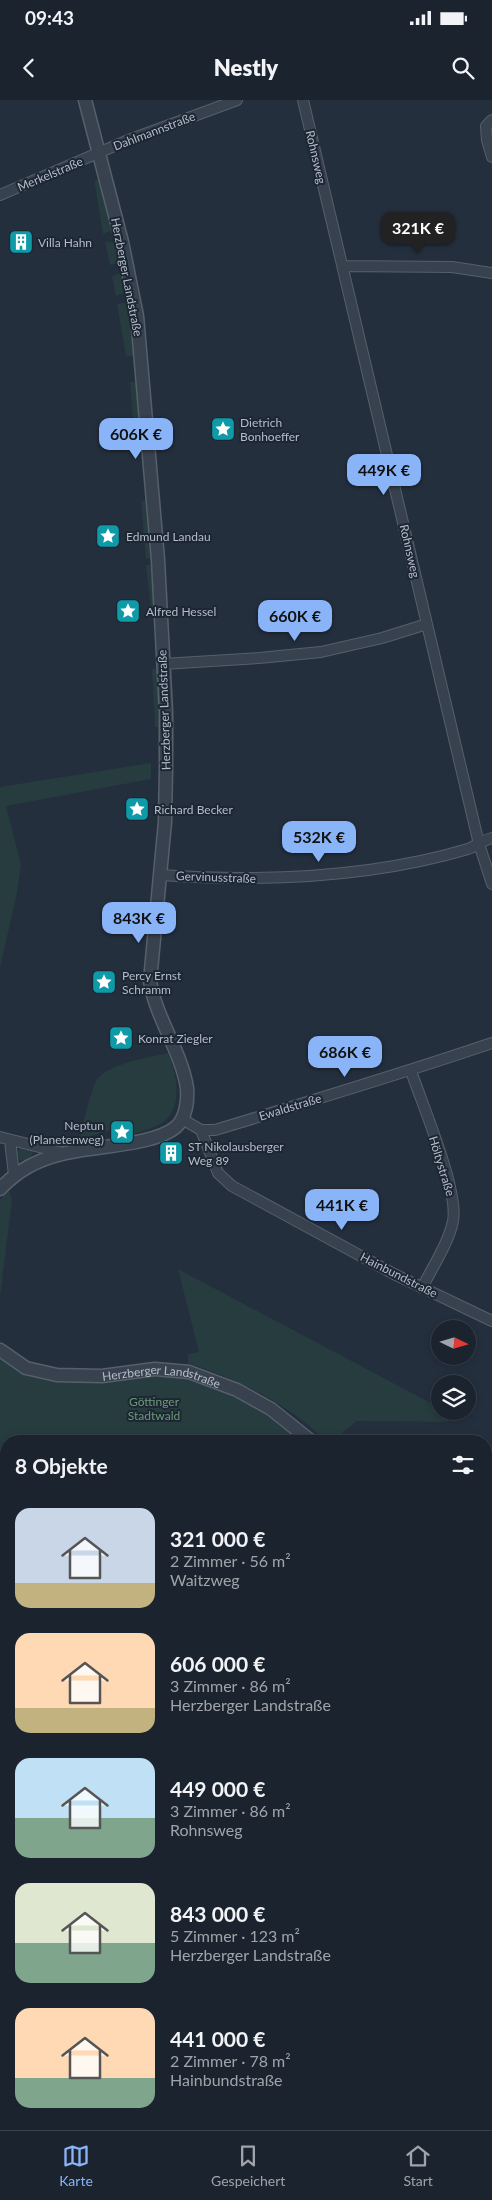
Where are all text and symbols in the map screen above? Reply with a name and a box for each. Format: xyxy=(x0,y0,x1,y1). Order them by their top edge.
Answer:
text: 09:43 xyxy=(25,6,74,29)
icon: back xyxy=(15,54,43,82)
text: Nestly xyxy=(214,54,278,81)
icon: search xyxy=(449,54,477,82)
street label: Dahlmannstraße xyxy=(111,108,197,154)
street label: Rohnsweg xyxy=(303,129,329,185)
street label: Merkelstraße xyxy=(15,153,85,195)
pin: 321K € xyxy=(377,212,459,254)
street label: Herzberger Landstraße xyxy=(108,216,146,338)
text: 321K € xyxy=(392,218,444,237)
building icon: Villa Hahn xyxy=(8,229,34,255)
place label: Villa Hahn xyxy=(38,235,92,250)
place label: Dietrich Bonhoeffer xyxy=(240,415,300,444)
place icon: Dietrich Bonhoeffer xyxy=(210,416,236,442)
pin: 606K € xyxy=(95,418,177,460)
text: 606K € xyxy=(110,424,162,443)
pin: 449K € xyxy=(343,454,425,496)
text: 449K € xyxy=(358,460,410,479)
place icon: Edmund Landau xyxy=(95,523,121,549)
street label: Rohnsweg xyxy=(397,523,423,579)
place label: Edmund Landau xyxy=(126,529,211,544)
place icon: Alfred Hessel xyxy=(115,598,141,624)
pin: 660K € xyxy=(254,600,336,642)
place label: Alfred Hessel xyxy=(146,604,216,619)
text: 660K € xyxy=(269,606,321,625)
street label: Herzberger Landstraße xyxy=(154,649,174,771)
place icon: Richard Becker xyxy=(124,796,150,822)
place label: Richard Becker xyxy=(154,802,233,817)
pin: 532K € xyxy=(278,820,360,863)
text: 532K € xyxy=(293,827,345,846)
street label: Gervinusstraße xyxy=(176,868,256,886)
pin: 843K € xyxy=(98,902,180,944)
text: 843K € xyxy=(113,908,165,927)
place label: Percy Ernst Schramm xyxy=(122,968,182,997)
place icon: Percy Ernst Schramm xyxy=(91,969,117,995)
place icon: Konrat Ziegler xyxy=(108,1025,134,1051)
place label: Konrat Ziegler xyxy=(138,1031,213,1046)
pin: 686K € xyxy=(304,1036,386,1078)
text: 686K € xyxy=(319,1042,371,1061)
street label: Ewaldstraße xyxy=(257,1090,323,1124)
place label: Neptun (Planetenweg) xyxy=(29,1118,104,1147)
place icon: Neptun (Planetenweg) xyxy=(109,1119,135,1145)
street label: Höltystraße xyxy=(426,1134,458,1198)
place label: ST Nikolausberger Weg 89 xyxy=(188,1139,284,1168)
building icon: ST Nikolausberger Weg 89 xyxy=(158,1140,184,1166)
pin: 441K € xyxy=(301,1188,383,1231)
text: 441K € xyxy=(316,1195,368,1214)
street label: Hainbundstraße xyxy=(358,1249,440,1301)
north arrow xyxy=(431,1320,476,1365)
map controls xyxy=(431,1320,476,1420)
street label: Herzberger Landstraße xyxy=(101,1361,223,1391)
button: layers xyxy=(431,1375,476,1420)
park label: Göttinger Stadtwald xyxy=(128,1394,180,1423)
icon: filters xyxy=(449,1451,477,1479)
text: 8 Objekte xyxy=(15,1453,108,1478)
text: 321 000 € xyxy=(170,1526,265,1551)
icon: home xyxy=(55,1528,115,1588)
text: 2 Zimmer · 56 m² xyxy=(170,1551,291,1570)
text: Waitzweg xyxy=(170,1570,240,1589)
text: 606 000 € xyxy=(170,1651,265,1676)
icon: home xyxy=(55,1653,115,1713)
text: 3 Zimmer · 86 m² xyxy=(170,1676,291,1695)
text: Herzberger Landstraße xyxy=(170,1695,331,1714)
text: 449 000 € xyxy=(170,1776,265,1801)
icon: home xyxy=(55,1778,115,1838)
text: 3 Zimmer · 86 m² xyxy=(170,1801,291,1820)
text: Rohnsweg xyxy=(170,1820,243,1839)
text: 843 000 € xyxy=(170,1901,265,1926)
icon: home xyxy=(55,1903,115,1963)
text: 5 Zimmer · 123 m² xyxy=(170,1926,300,1945)
text: Herzberger Landstraße xyxy=(170,1945,331,1964)
text: 441 000 € xyxy=(170,2026,265,2051)
icon: home xyxy=(55,2028,115,2088)
text: 2 Zimmer · 78 m² xyxy=(170,2051,291,2070)
text: Hainbundstraße xyxy=(170,2070,283,2089)
tab: Karte xyxy=(59,2142,93,2189)
tab: Gespeichert xyxy=(211,2142,285,2189)
tab: Start xyxy=(404,2142,433,2189)

